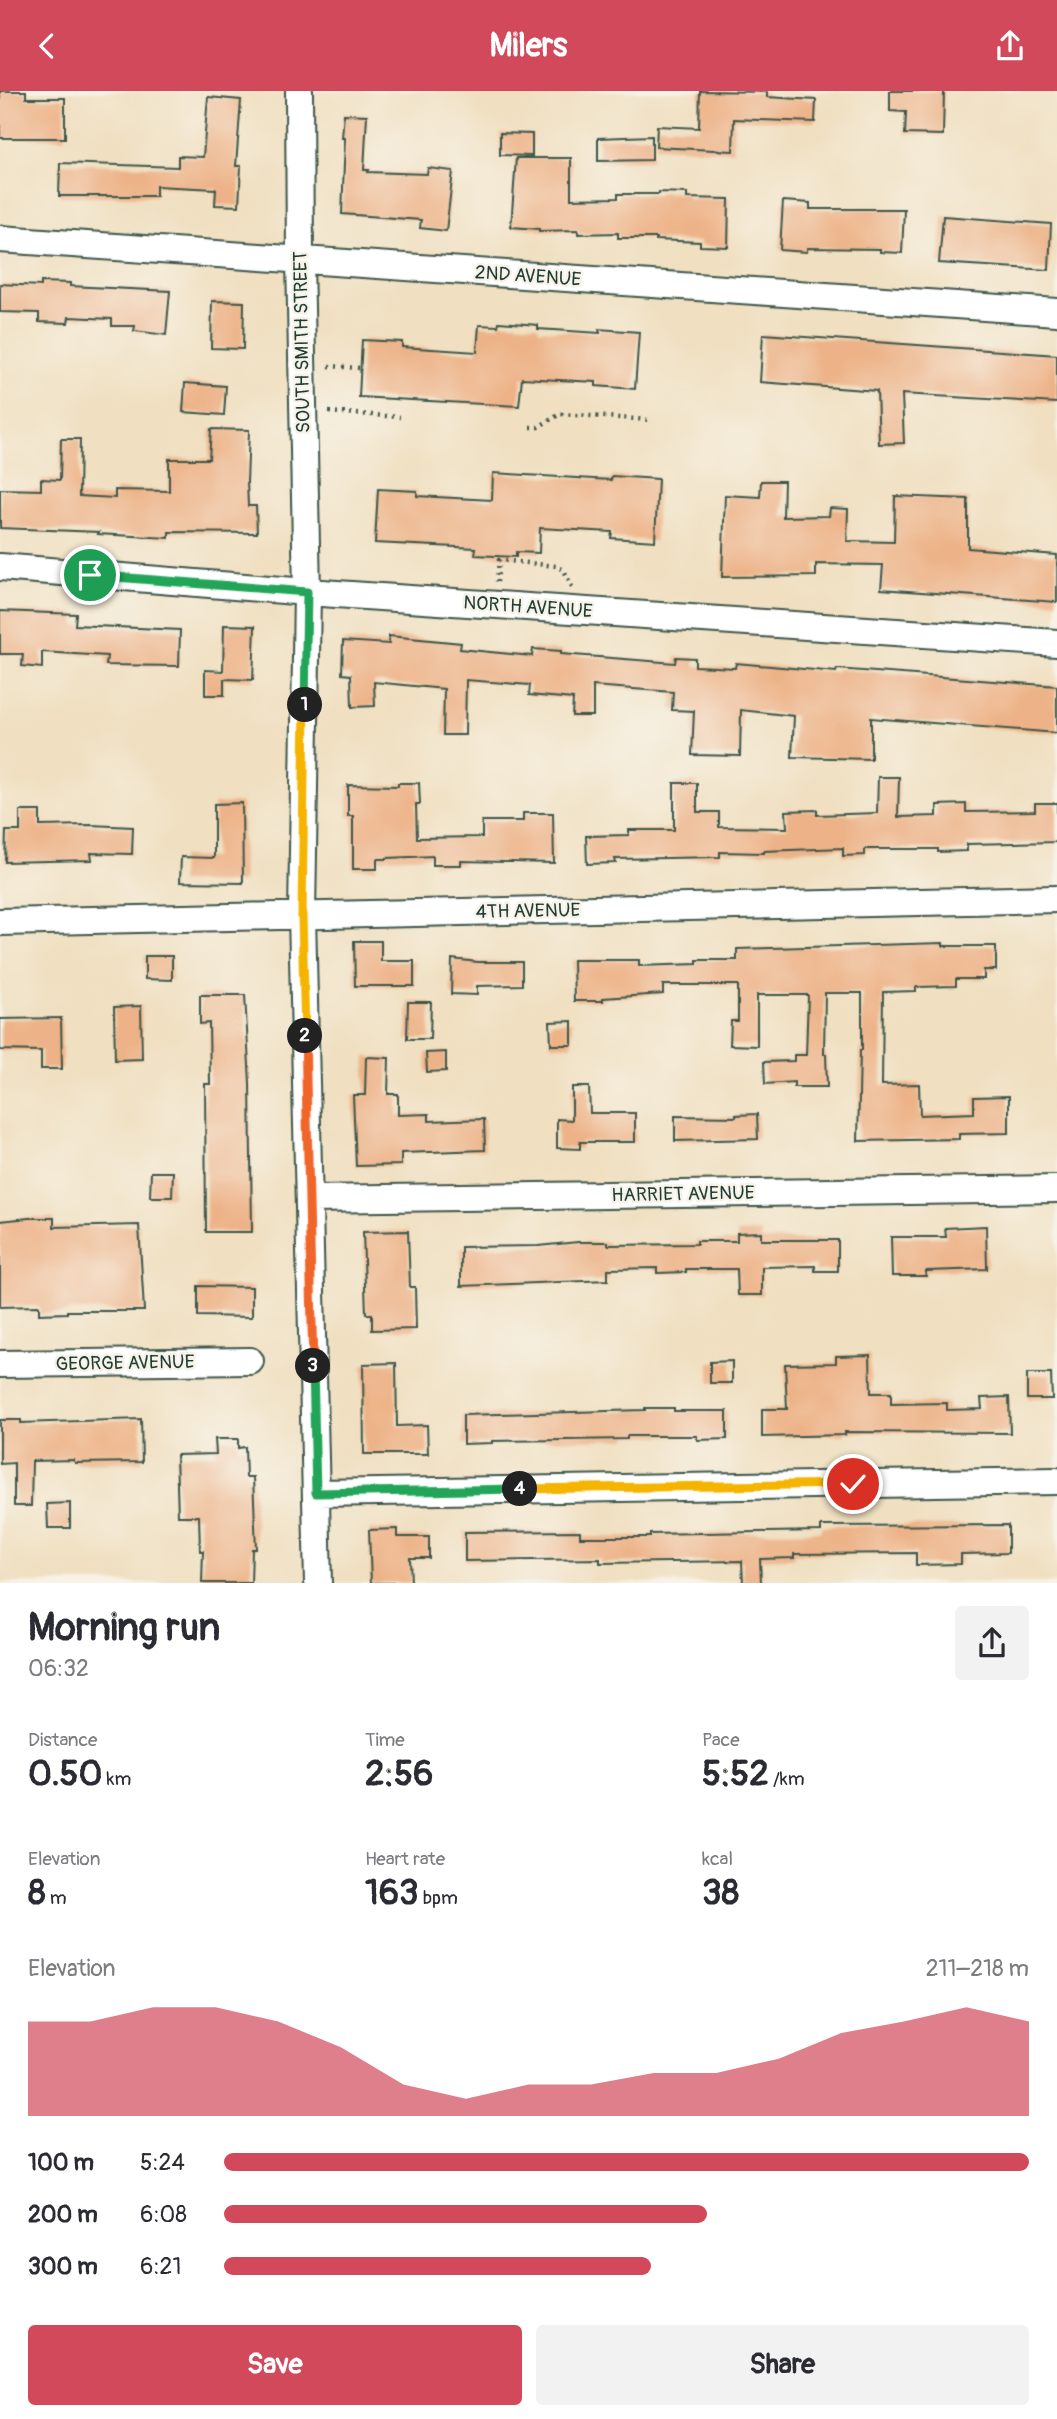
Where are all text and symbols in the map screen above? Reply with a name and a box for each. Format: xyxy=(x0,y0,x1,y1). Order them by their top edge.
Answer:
text: Milers xyxy=(490,26,567,66)
icon: back xyxy=(28,27,66,65)
icon: share xyxy=(991,27,1029,65)
street label: SOUTH SMITH STREET xyxy=(288,251,316,433)
street label: 2ND AVENUE xyxy=(474,260,582,292)
pin xyxy=(60,545,120,605)
icon: arrive xyxy=(71,556,109,594)
street label: NORTH AVENUE xyxy=(463,591,593,623)
pin: 1 xyxy=(288,687,322,723)
text: 1 xyxy=(301,692,308,716)
street label: 4TH AVENUE xyxy=(476,898,581,924)
pin: 2 xyxy=(288,1019,322,1053)
text: 2 xyxy=(299,1023,310,1047)
street label: HARRIET AVENUE xyxy=(611,1181,755,1207)
pin: 3 xyxy=(296,1349,330,1383)
street label: GEORGE AVENUE xyxy=(55,1350,195,1376)
text: 3 xyxy=(307,1353,318,1377)
pin xyxy=(823,1454,883,1514)
icon: check xyxy=(834,1465,872,1503)
pin: 4 xyxy=(503,1471,538,1507)
text: 4 xyxy=(514,1476,525,1500)
text: Morning run xyxy=(28,1604,220,1652)
button: share xyxy=(955,1606,1029,1680)
text: 06:32 xyxy=(28,1654,89,1683)
text: Distance xyxy=(28,1728,97,1752)
text: Time xyxy=(365,1728,405,1752)
text: Pace xyxy=(702,1728,740,1752)
text: 0.50 xyxy=(28,1752,102,1796)
text: 2:56 xyxy=(365,1752,433,1796)
text: 5:52 xyxy=(702,1752,769,1796)
text: km xyxy=(102,1767,131,1791)
text: /km xyxy=(769,1767,805,1791)
text: Elevation xyxy=(28,1847,100,1871)
text: Heart rate xyxy=(365,1847,445,1871)
text: kcal xyxy=(702,1847,733,1871)
text: 8 xyxy=(28,1871,46,1915)
text: 163 xyxy=(365,1871,419,1915)
text: 38 xyxy=(702,1871,739,1915)
text: m xyxy=(46,1886,67,1910)
text: bpm xyxy=(419,1886,458,1910)
text: Elevation xyxy=(28,1954,116,1983)
text: 211–218 m xyxy=(926,1954,1029,1983)
text: 100 m xyxy=(28,2148,94,2177)
text: 5:24 xyxy=(140,2148,185,2177)
text: 200 m xyxy=(28,2200,98,2229)
text: 6:08 xyxy=(140,2200,187,2229)
text: 300 m xyxy=(28,2252,98,2281)
text: 6:21 xyxy=(140,2252,181,2281)
button: Save xyxy=(28,2325,522,2405)
button: Share xyxy=(536,2325,1029,2405)

